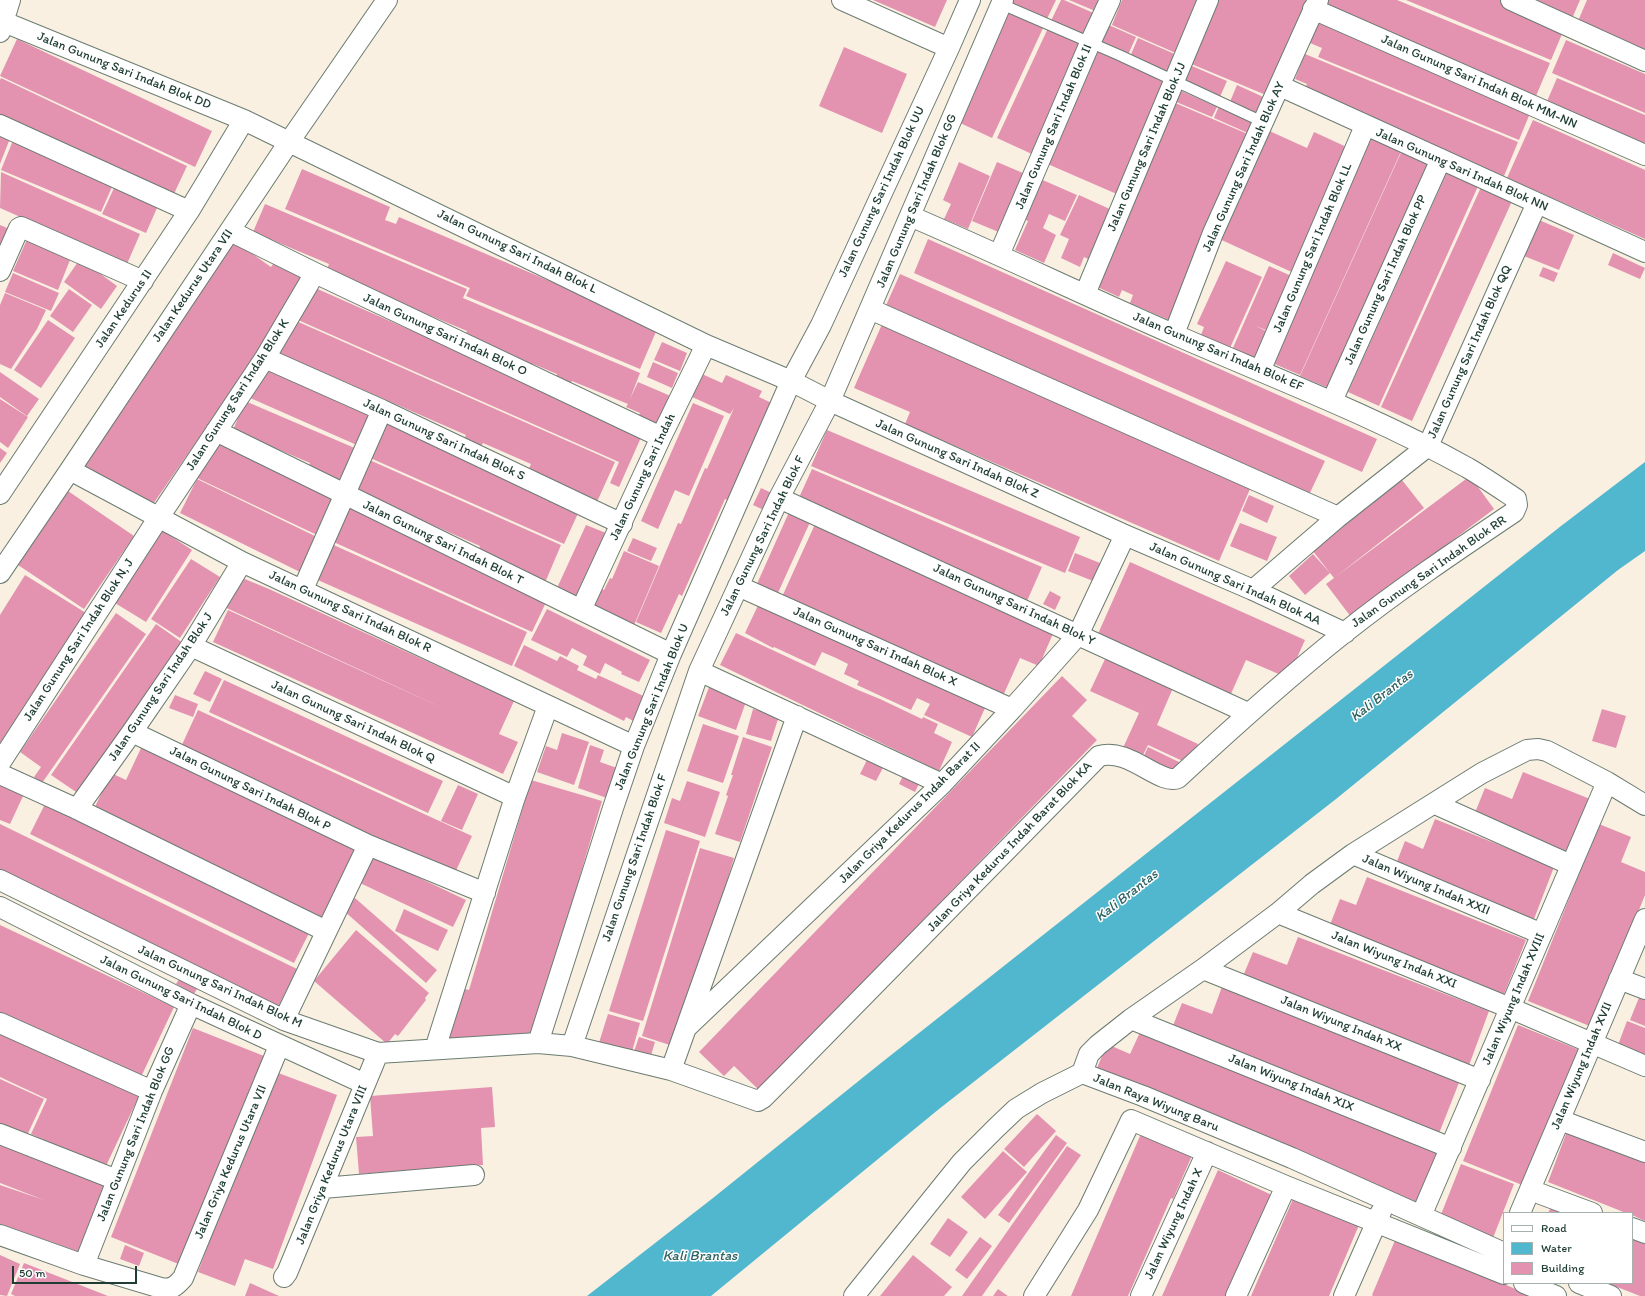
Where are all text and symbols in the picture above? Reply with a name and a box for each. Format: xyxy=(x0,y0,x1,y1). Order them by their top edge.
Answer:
street label: Jalan Gunung Sari Indah Blok DD xyxy=(35,29,213,113)
street label: Jalan Gunung Sari Indah Blok MM-NN xyxy=(1379,32,1579,132)
street label: Jalan Gunung Sari Indah Blok II xyxy=(1012,42,1096,212)
street label: Jalan Gunung Sari Indah Blok JJ xyxy=(1104,60,1190,234)
street label: Jalan Gunung Sari Indah Blok AY xyxy=(1199,80,1289,254)
street label: Jalan Gunung Sari Indah Blok UU xyxy=(835,104,929,280)
street label: Jalan Gunung Sari Indah Blok GG xyxy=(873,112,961,290)
street label: Jalan Gunung Sari Indah Blok NN xyxy=(1373,125,1551,215)
street label: Jalan Gunung Sari Indah Blok LL xyxy=(1270,161,1356,335)
street label: Jalan Gunung Sari Indah Blok PP xyxy=(1341,193,1431,367)
street label: Jalan Gunung Sari Indah Blok L xyxy=(434,206,600,298)
street label: Jalan Kedurus Utara VII xyxy=(149,227,237,345)
street label: Jalan Gunung Sari Indah Blok QQ xyxy=(1425,263,1515,441)
street label: Jalan Kedurus II xyxy=(92,267,156,351)
street label: Jalan Gunung Sari Indah Blok O xyxy=(361,290,529,380)
street label: Jalan Gunung Sari Indah Blok EF xyxy=(1131,309,1305,395)
street label: Jalan Gunung Sari Indah Blok K xyxy=(183,316,293,474)
street label: Jalan Gunung Sari Indah Blok S xyxy=(361,396,527,484)
street label: Jalan Gunung Sari Indah xyxy=(607,411,679,543)
street label: Jalan Gunung Sari Indah Blok Z xyxy=(873,416,1041,502)
street label: Jalan Gunung Sari Indah Blok F xyxy=(717,453,809,619)
street label: Jalan Gunung Sari Indah Blok T xyxy=(360,497,526,589)
street label: Jalan Gunung Sari Indah Blok RR xyxy=(1349,512,1509,632)
street label: Jalan Gunung Sari Indah Blok AA xyxy=(1147,539,1323,629)
street label: Jalan Gunung Sari Indah Blok N, J xyxy=(21,556,137,724)
street label: Jalan Gunung Sari Indah Blok Y xyxy=(931,561,1097,649)
street label: Jalan Gunung Sari Indah Blok R xyxy=(266,567,434,657)
street label: Jalan Gunung Sari Indah Blok X xyxy=(791,604,959,690)
street label: Jalan Gunung Sari Indah Blok J xyxy=(105,610,217,764)
street label: Jalan Gunung Sari Indah Blok U xyxy=(611,622,693,792)
water label: Kali Brantas xyxy=(1347,666,1417,726)
street label: Jalan Gunung Sari Indah Blok Q xyxy=(269,677,437,767)
street label: Jalan Griya Kedurus Indah Barat II xyxy=(836,739,984,887)
street label: Jalan Gunung Sari Indah Blok P xyxy=(167,743,333,835)
street label: Jalan Griya Kedurus Indah Barat Blok KA xyxy=(924,759,1096,935)
street label: Jalan Gunung Sari Indah Blok F xyxy=(599,772,671,944)
street label: Jalan Wiyung Indah XXII xyxy=(1360,851,1492,919)
water label: Kali Brantas xyxy=(1092,866,1162,926)
street label: Jalan Wiyung Indah XXI xyxy=(1329,928,1459,992)
street label: Jalan Wiyung Indah XVIII xyxy=(1479,931,1549,1067)
street label: Jalan Gunung Sari Indah Blok M xyxy=(135,942,305,1032)
street label: Jalan Gunung Sari Indah Blok D xyxy=(98,952,264,1044)
street label: Jalan Wiyung Indah XX xyxy=(1278,993,1404,1055)
street label: Jalan Wiyung Indah XVII xyxy=(1548,1000,1616,1132)
street label: Jalan Gunung Sari Indah Blok GG xyxy=(94,1044,178,1224)
street label: Jalan Wiyung Indah XIX xyxy=(1226,1051,1356,1115)
street label: Jalan Raya Wiyung Baru xyxy=(1091,1071,1221,1135)
street label: Jalan Griya Kedurus Utara VII xyxy=(191,1083,271,1241)
street label: Jalan Griya Kedurus Utara VIII xyxy=(293,1083,371,1247)
street label: Jalan Wiyung Indah X xyxy=(1141,1166,1207,1282)
legend xyxy=(1503,1212,1633,1284)
text: Road xyxy=(1541,1221,1567,1235)
text: Water xyxy=(1541,1241,1572,1255)
water label: Kali Brantas xyxy=(663,1248,737,1264)
scale bar xyxy=(14,1258,139,1284)
text: Building xyxy=(1541,1261,1584,1275)
text: 50 m xyxy=(19,1266,45,1280)

